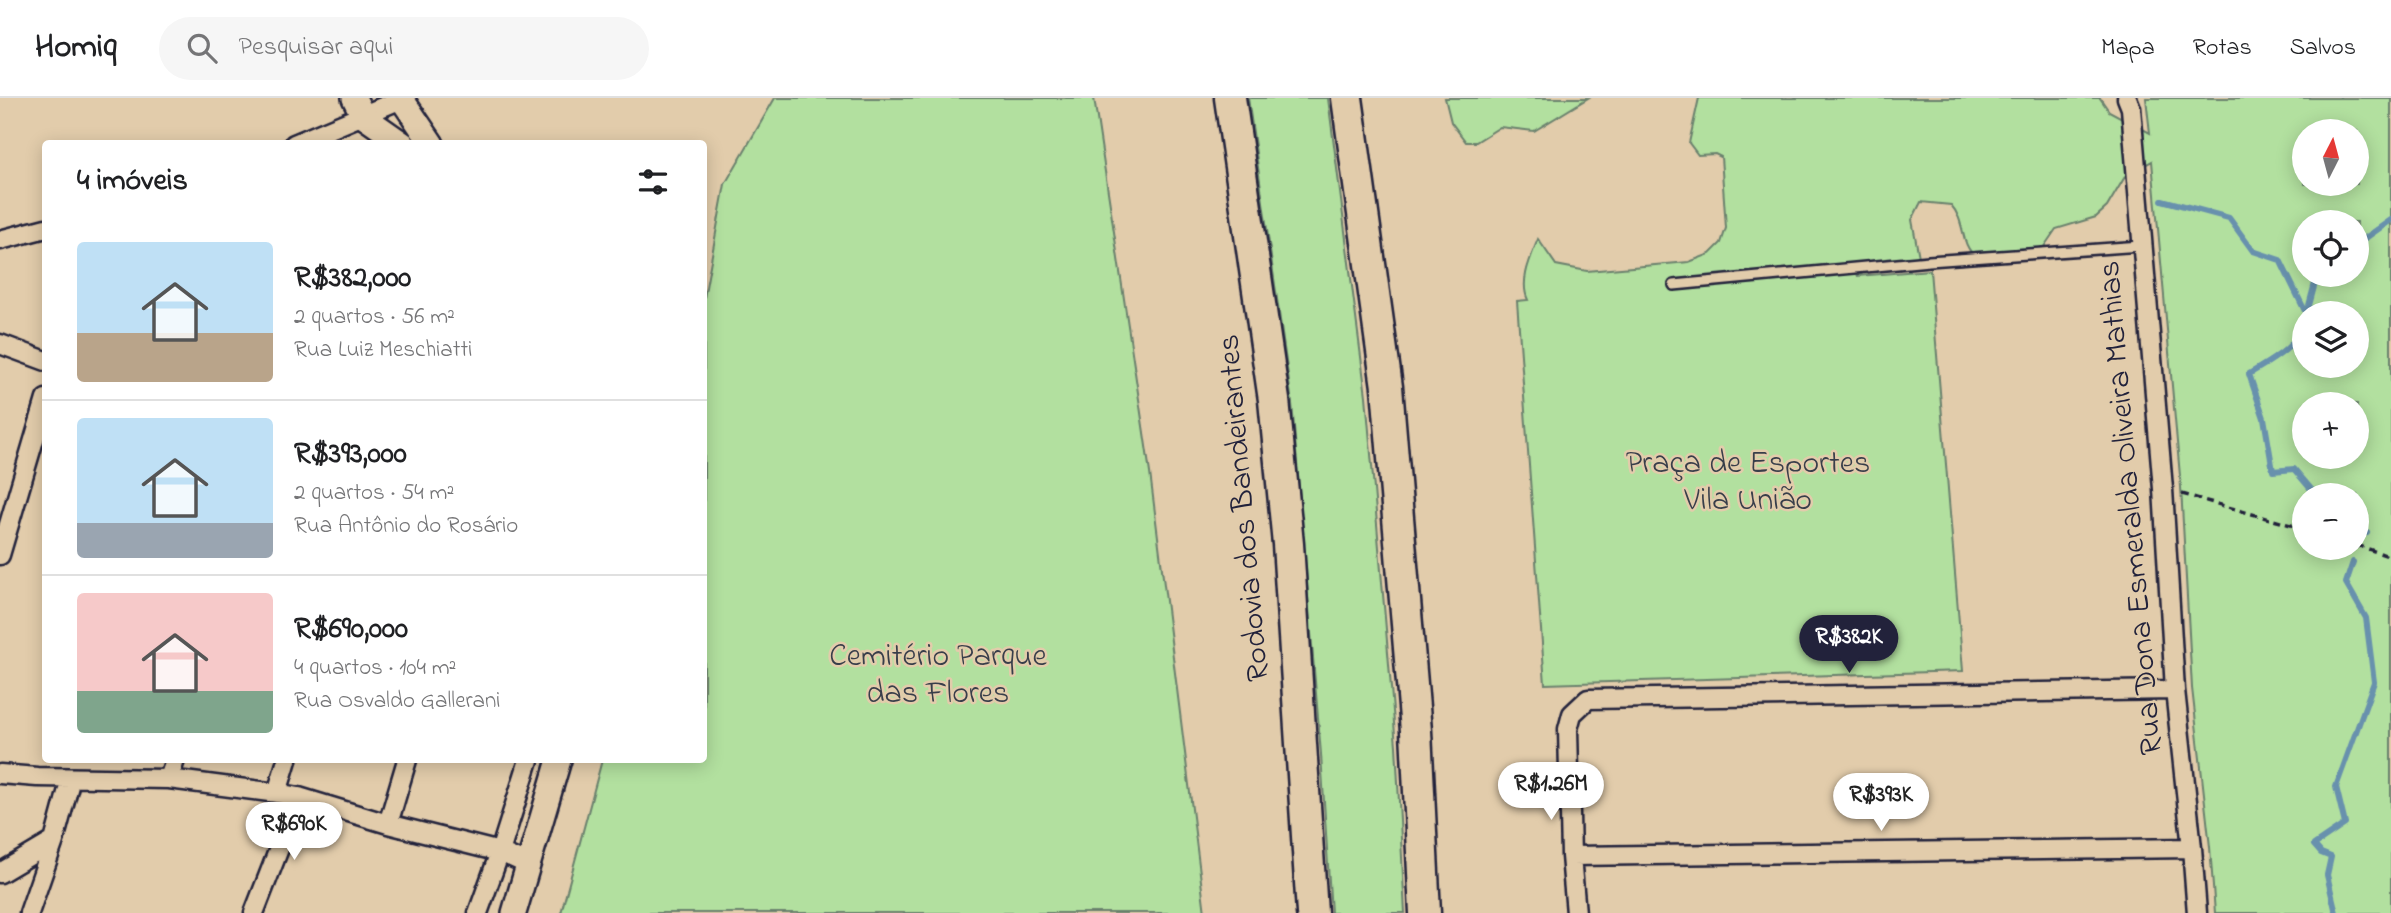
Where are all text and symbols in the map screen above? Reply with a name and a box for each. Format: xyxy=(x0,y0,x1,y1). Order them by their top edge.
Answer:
search box xyxy=(159,17,649,80)
text: Homiq xyxy=(35,24,117,72)
icon: search xyxy=(183,29,221,67)
text: Pesquisar aqui xyxy=(239,29,393,67)
text: Mapa xyxy=(2101,31,2155,66)
text: Rotas xyxy=(2193,31,2252,66)
text: Salvos xyxy=(2290,31,2356,66)
north arrow xyxy=(2292,119,2370,196)
map controls xyxy=(2292,119,2369,560)
text: 4 imóveis xyxy=(77,160,188,204)
icon: filters xyxy=(634,163,672,201)
button: locate xyxy=(2292,210,2369,287)
text: R$382,000 xyxy=(294,257,411,301)
street label: Rua Dona Esmeralda Oliveira Mathias xyxy=(2087,259,2177,757)
icon: home xyxy=(133,270,217,354)
text: 2 quartos · 56 m² xyxy=(294,301,455,334)
button: layers xyxy=(2292,301,2369,378)
street label: Rodovia dos Bandeirantes xyxy=(1206,332,1284,684)
text: Rua Luiz Meschiatti xyxy=(294,334,472,367)
button: + xyxy=(2292,392,2369,469)
text: R$393,000 xyxy=(294,433,407,477)
park label: Praça de Esportes Vila União xyxy=(1626,441,1870,525)
icon: home xyxy=(133,446,217,530)
text: 2 quartos · 54 m² xyxy=(294,477,454,510)
button: − xyxy=(2292,483,2369,560)
text: Rua Antônio do Rosário xyxy=(294,510,518,543)
text: R$690,000 xyxy=(294,608,408,652)
pin: R$382K xyxy=(1792,616,1906,675)
icon: home xyxy=(133,621,217,705)
text: R$382K xyxy=(1815,621,1883,654)
park label: Cemitério Parque das Flores xyxy=(829,634,1047,718)
text: 4 quartos · 104 m² xyxy=(294,652,456,685)
text: Rua Osvaldo Gallerani xyxy=(294,685,501,718)
pin: R$1.26M xyxy=(1486,762,1616,822)
text: R$1.26M xyxy=(1514,768,1588,801)
pin: R$393K xyxy=(1824,774,1938,833)
text: R$393K xyxy=(1849,779,1913,812)
pin: R$690K xyxy=(237,802,351,862)
text: R$690K xyxy=(262,808,326,841)

